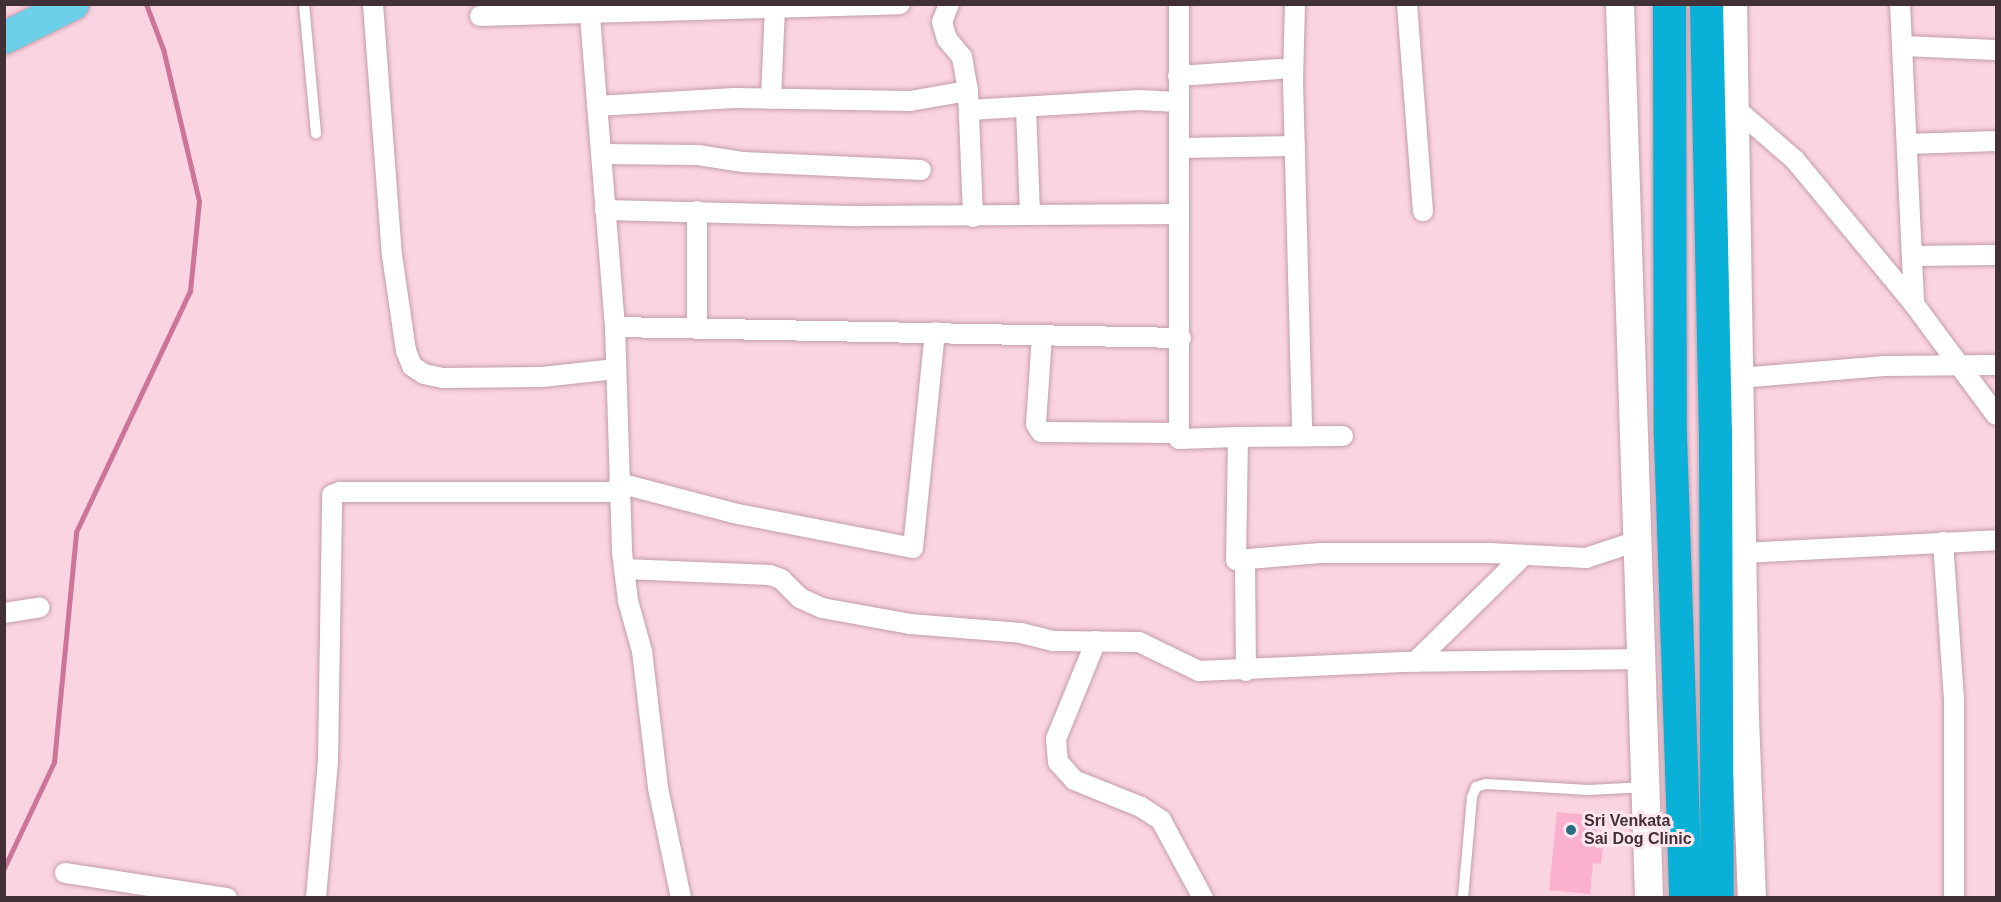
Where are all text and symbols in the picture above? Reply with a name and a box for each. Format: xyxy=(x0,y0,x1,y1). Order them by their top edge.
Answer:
place label: Sri Venkata Sai Dog Clinic xyxy=(1584,811,1692,849)
marker: Sri Venkata Sai Dog Clinic xyxy=(1562,821,1580,839)

